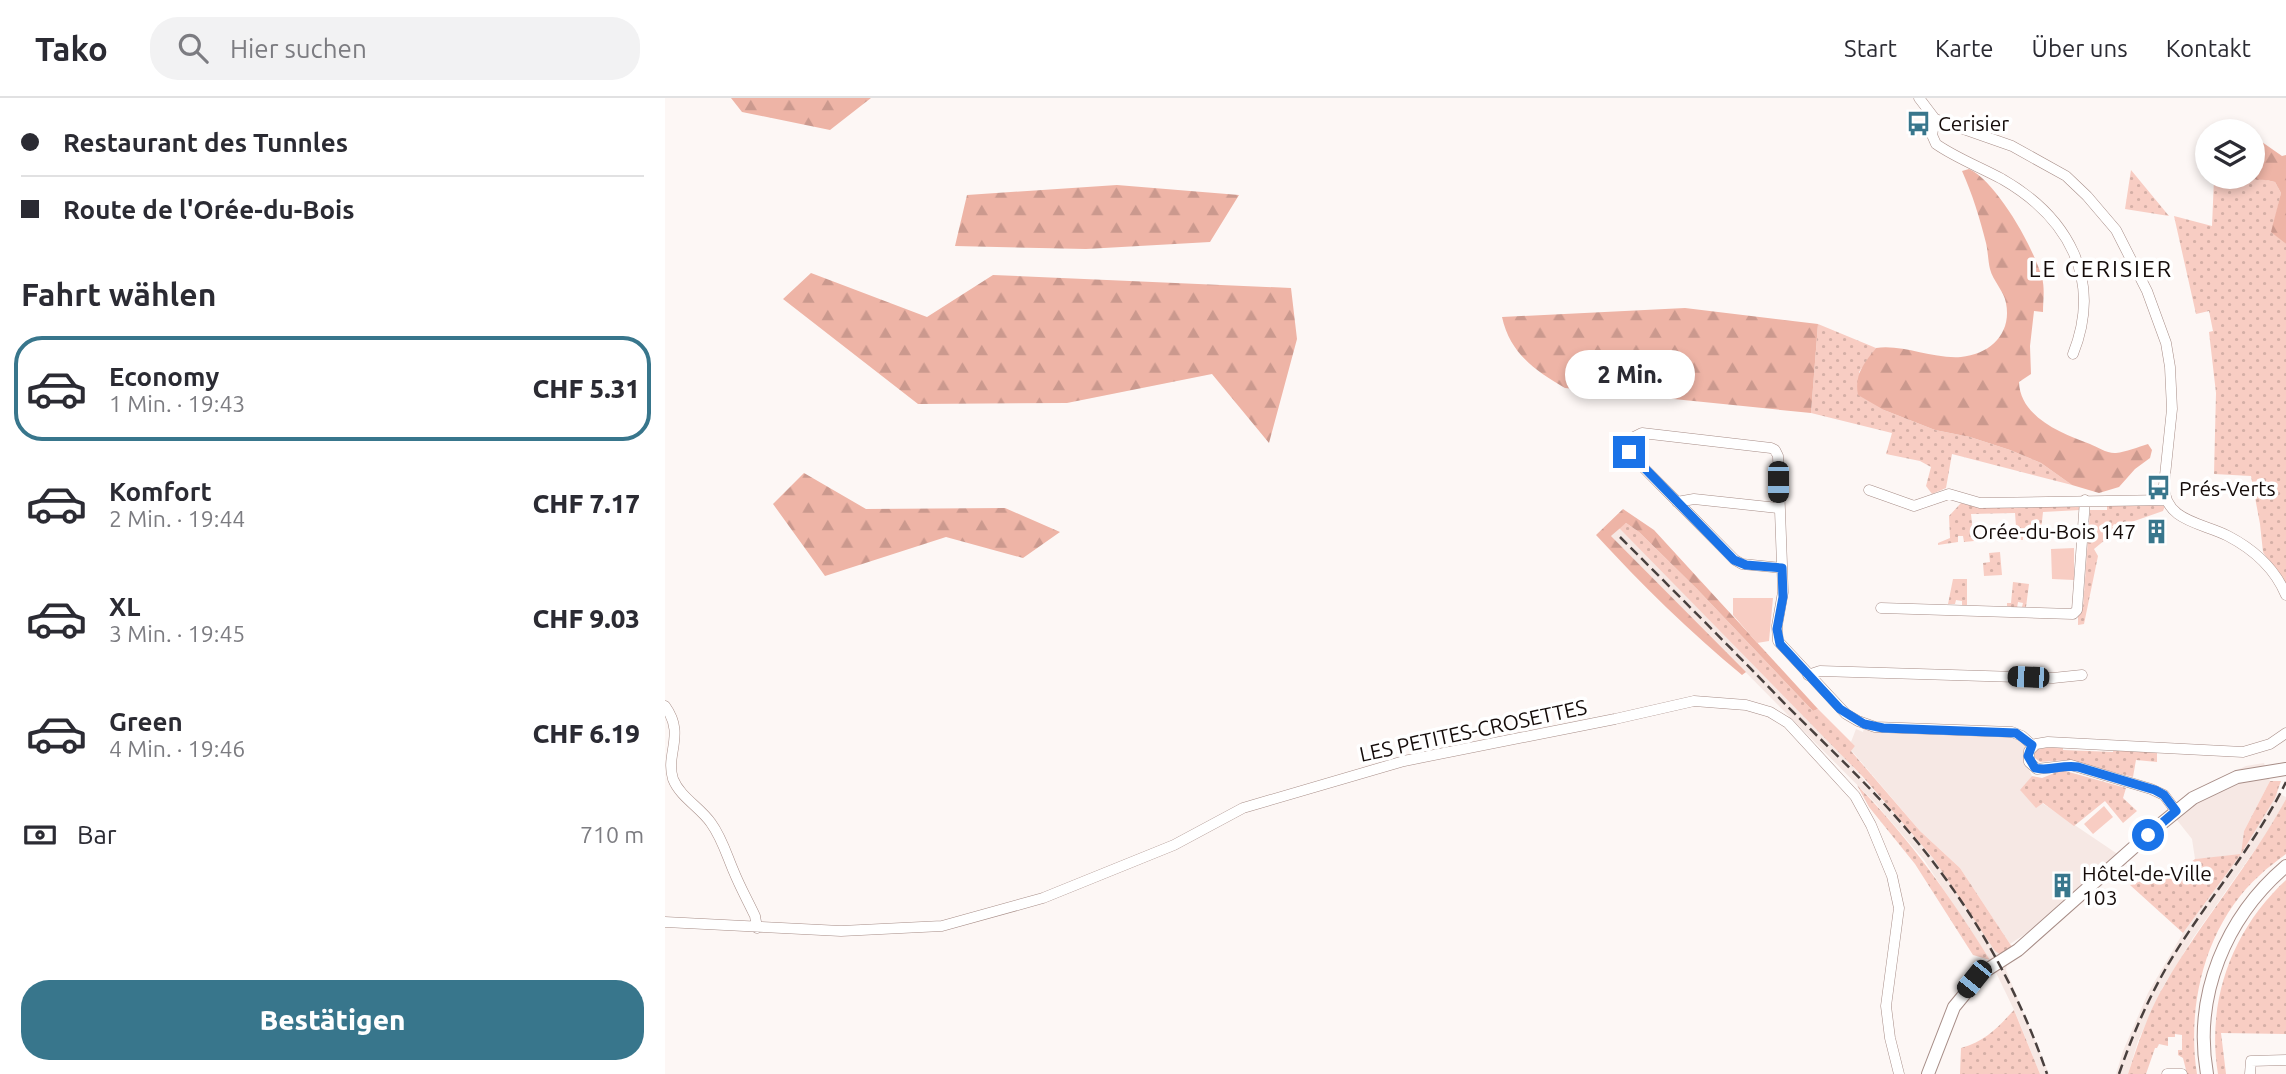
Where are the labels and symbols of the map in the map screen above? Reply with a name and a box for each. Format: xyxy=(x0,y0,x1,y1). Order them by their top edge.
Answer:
bus stop icon: Cerisier xyxy=(1904,109,1932,137)
place label: Cerisier xyxy=(1938,111,2009,135)
district label: LE CERISIER xyxy=(2029,256,2173,281)
callout: 2 Min. xyxy=(1564,350,1694,400)
route end xyxy=(1613,436,1645,468)
car xyxy=(1768,461,1789,503)
bus stop icon: Prés-Verts xyxy=(2145,474,2173,502)
place label: Prés-Verts xyxy=(2179,476,2276,500)
building icon: Orée-du-Bois 147 xyxy=(2142,517,2170,545)
place label: Orée-du-Bois 147 xyxy=(1972,519,2136,543)
car xyxy=(2007,666,2050,688)
street label: LES PETITES-CROSETTES xyxy=(1357,694,1589,766)
route start xyxy=(2132,819,2164,851)
place label: Hôtel-de-Ville 103 xyxy=(2082,861,2212,909)
building icon: Hôtel-de-Ville 103 xyxy=(2048,871,2076,899)
car xyxy=(1953,956,1996,1002)

